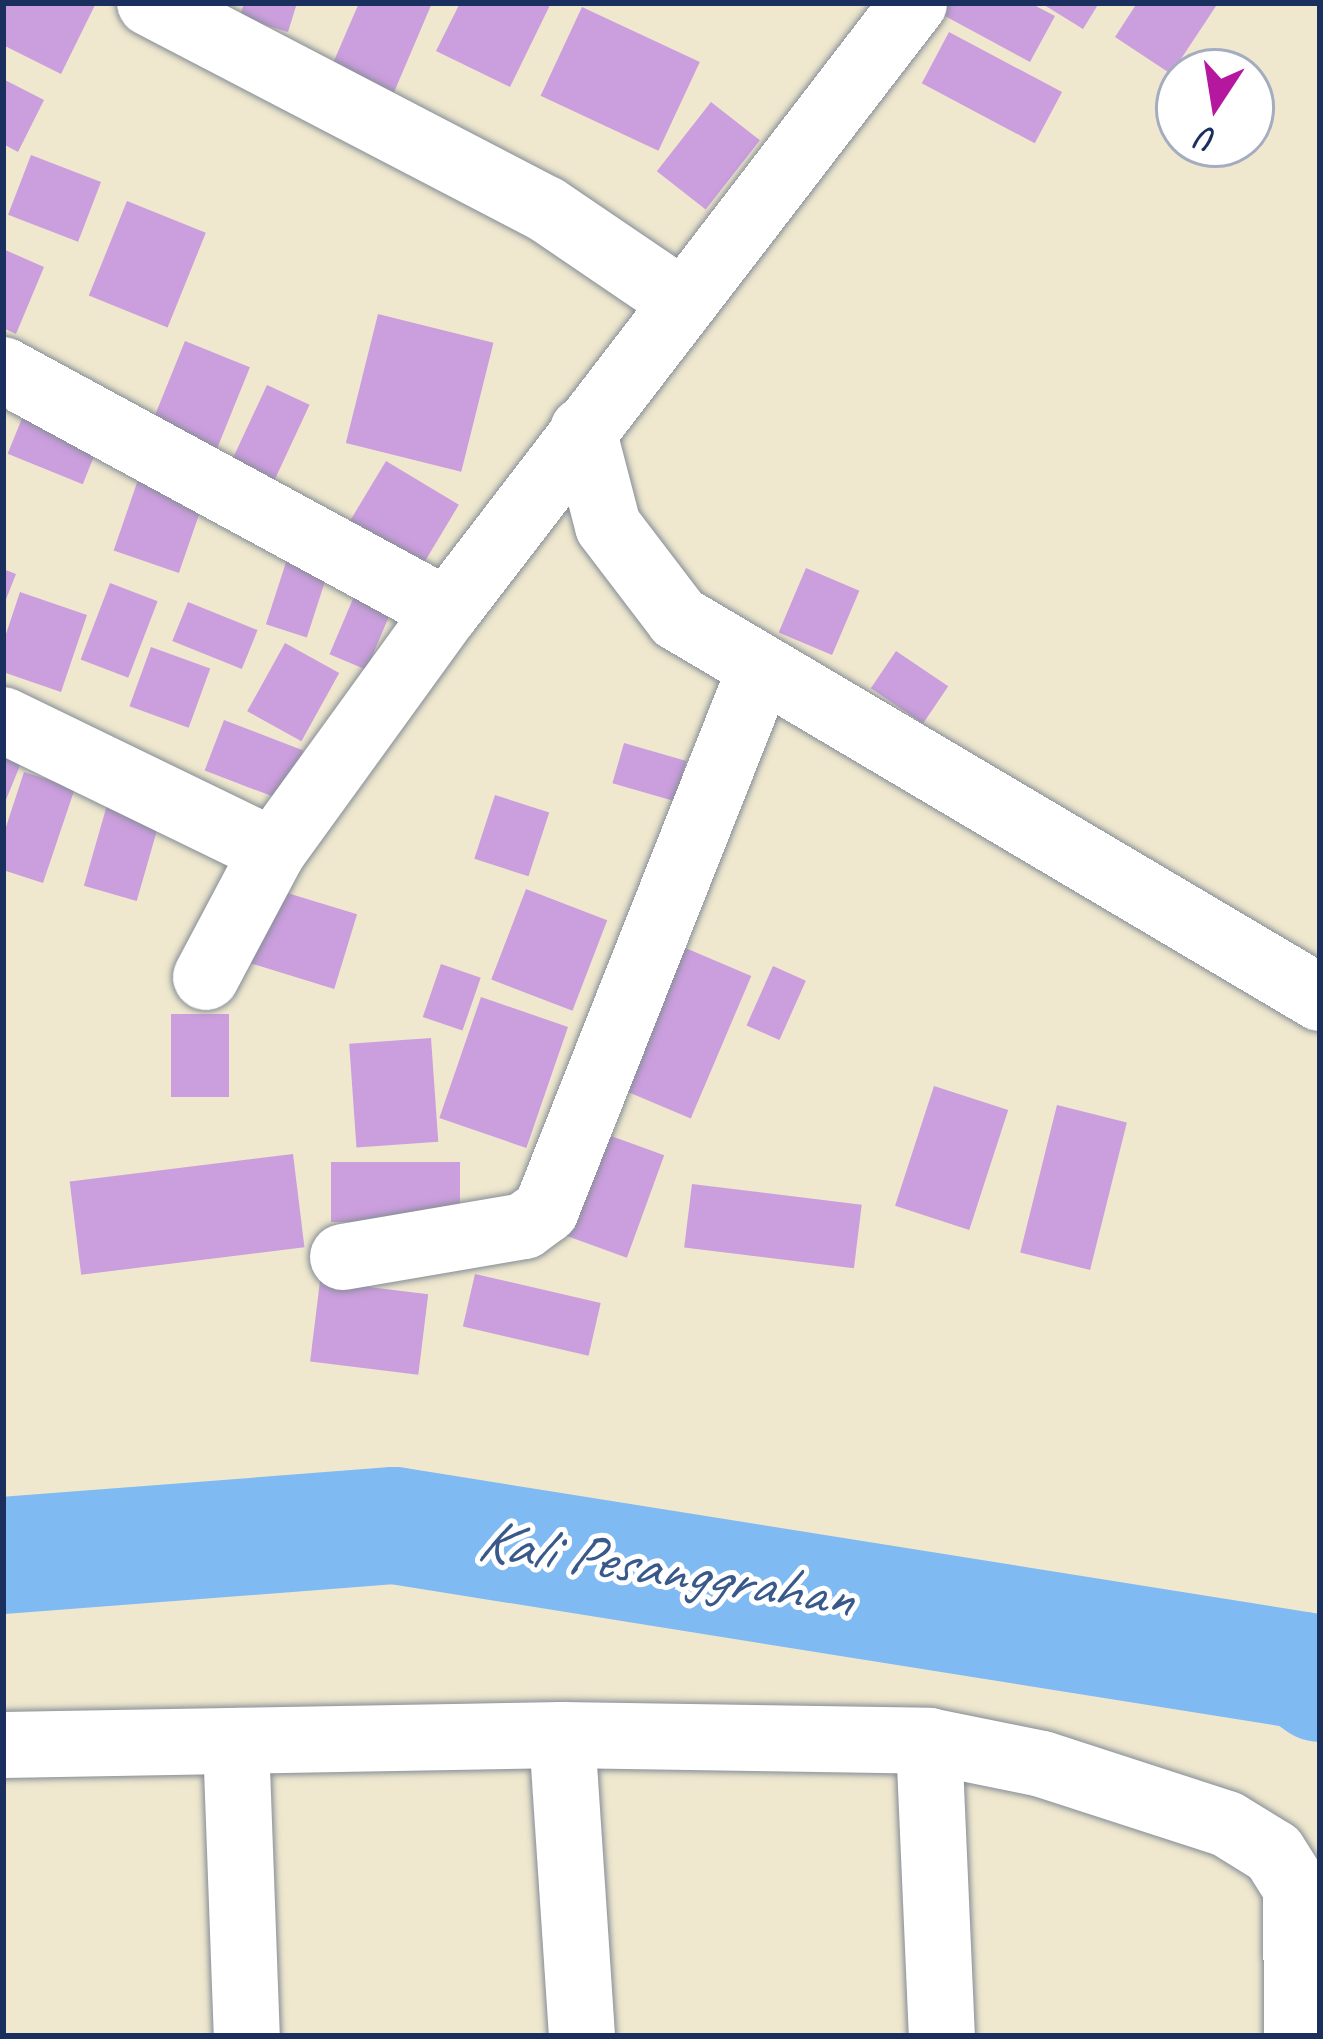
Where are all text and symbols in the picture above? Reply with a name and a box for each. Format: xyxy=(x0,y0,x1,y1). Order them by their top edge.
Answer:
north arrow xyxy=(1155,48,1275,168)
text: U xyxy=(1196,118,1220,162)
water label: Kali Pesanggrahan xyxy=(473,1503,857,1633)

